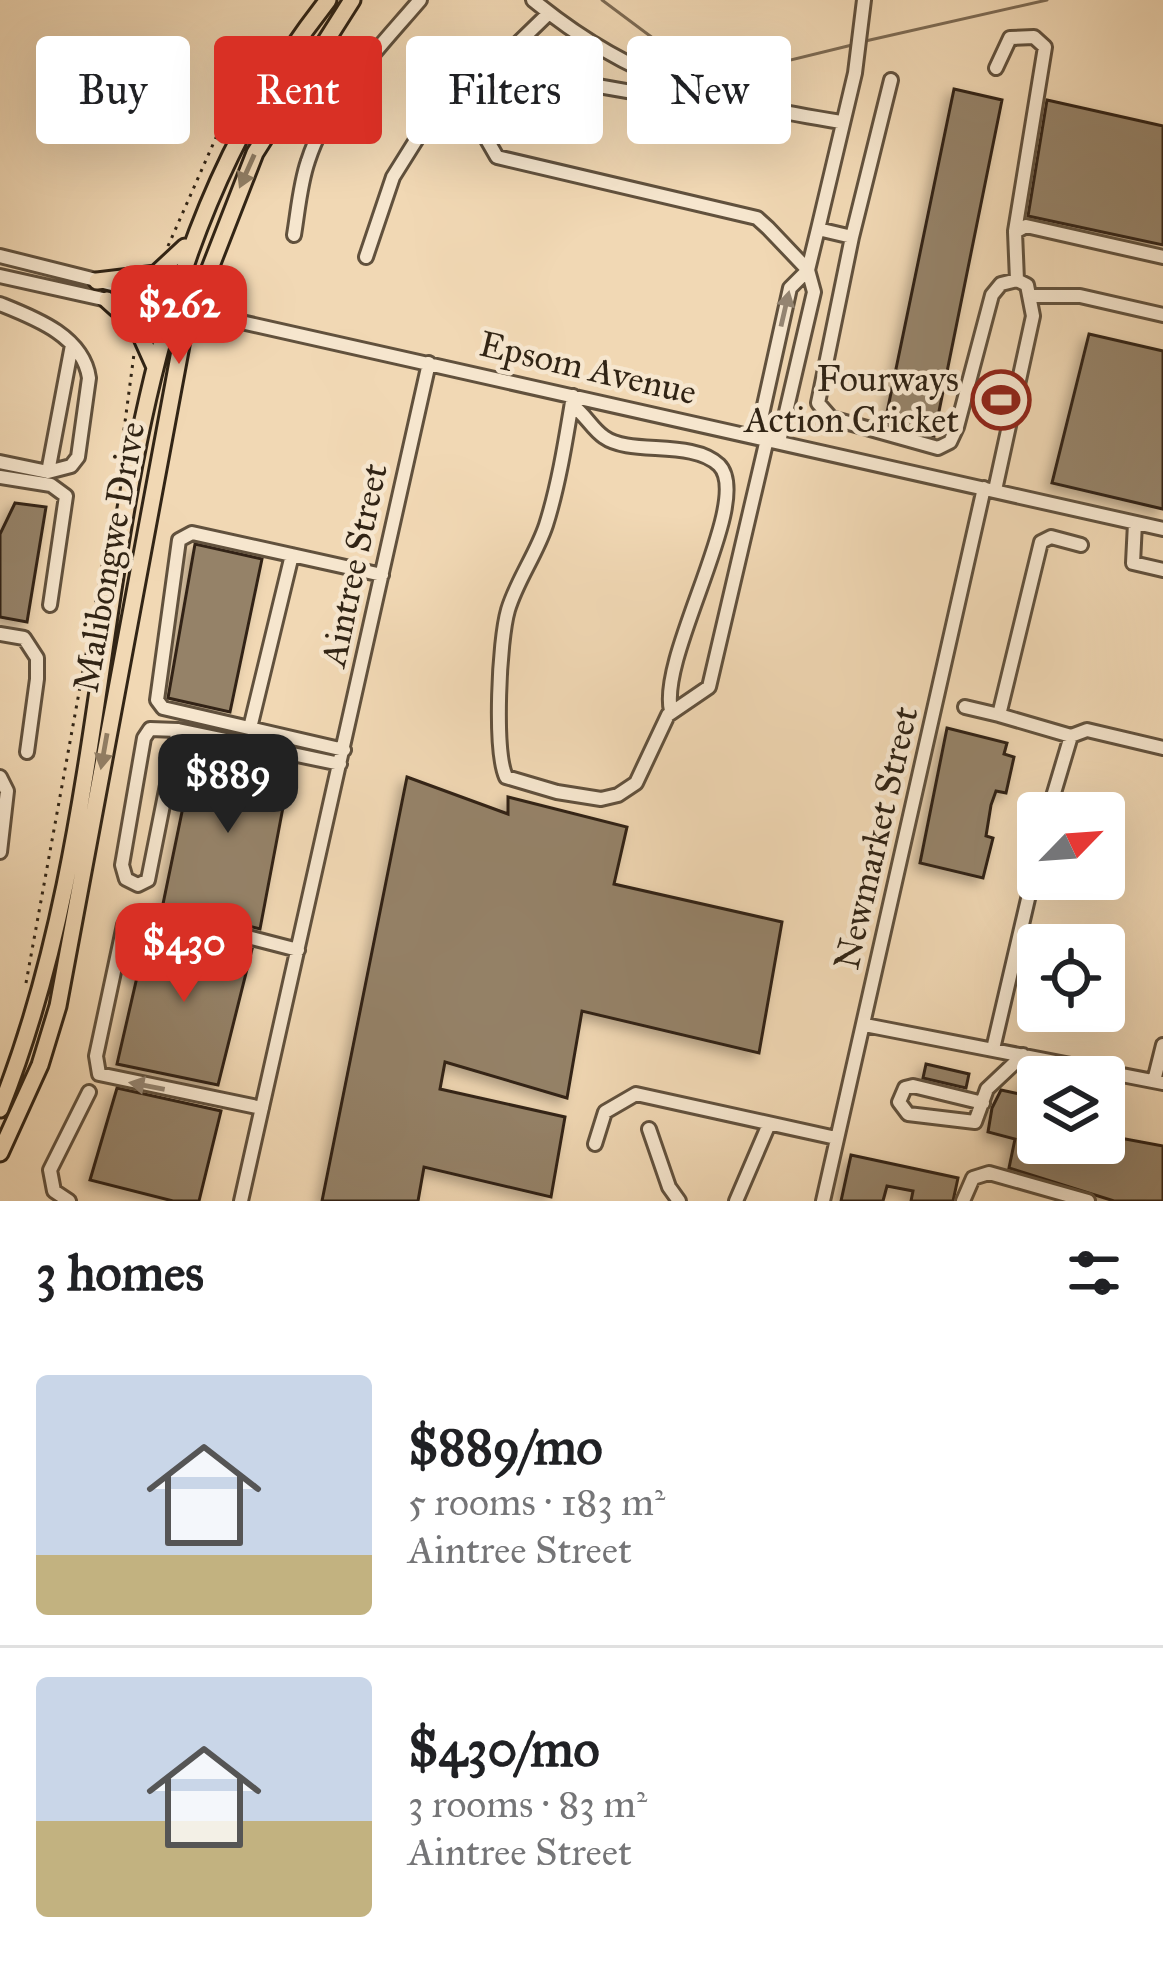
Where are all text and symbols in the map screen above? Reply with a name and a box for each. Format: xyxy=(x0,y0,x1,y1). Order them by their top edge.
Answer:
chip: Buy xyxy=(36,36,190,144)
chip: Rent xyxy=(214,36,382,144)
chip: Filters xyxy=(406,36,603,144)
chip: New xyxy=(627,36,791,144)
one-way arrow xyxy=(237,154,257,189)
pin: $262 xyxy=(108,265,250,367)
text: $262 xyxy=(138,280,220,328)
one-way arrow xyxy=(777,289,796,327)
street label: Epsom Avenue xyxy=(475,322,701,414)
place label: Fourways Action Cricket xyxy=(743,357,959,442)
sports icon: Fourways Action Cricket xyxy=(970,369,1032,431)
street label: Malibongwe Drive xyxy=(64,418,154,696)
street label: Aintree Street xyxy=(311,459,397,673)
street label: Newmarket Street xyxy=(824,702,928,974)
one-way arrow xyxy=(94,733,113,770)
pin: $889 xyxy=(157,734,299,836)
text: $889 xyxy=(185,749,271,797)
north arrow xyxy=(1017,792,1125,900)
map controls xyxy=(1017,792,1125,1164)
pin: $430 xyxy=(113,903,255,1005)
text: $430 xyxy=(142,918,226,966)
button: locate xyxy=(1017,924,1125,1032)
button: layers xyxy=(1017,1056,1125,1164)
one-way arrow xyxy=(128,1076,165,1095)
icon: filters xyxy=(1061,1240,1127,1306)
text: 3 homes xyxy=(36,1242,204,1304)
text: $889/mo xyxy=(408,1416,603,1478)
icon: home xyxy=(132,1423,276,1567)
text: 5 rooms · 183 m² xyxy=(408,1478,665,1526)
text: Aintree Street xyxy=(408,1526,632,1574)
text: $430/mo xyxy=(408,1718,600,1780)
icon: home xyxy=(132,1725,276,1869)
text: 3 rooms · 83 m² xyxy=(408,1780,647,1828)
text: Aintree Street xyxy=(408,1828,632,1876)

